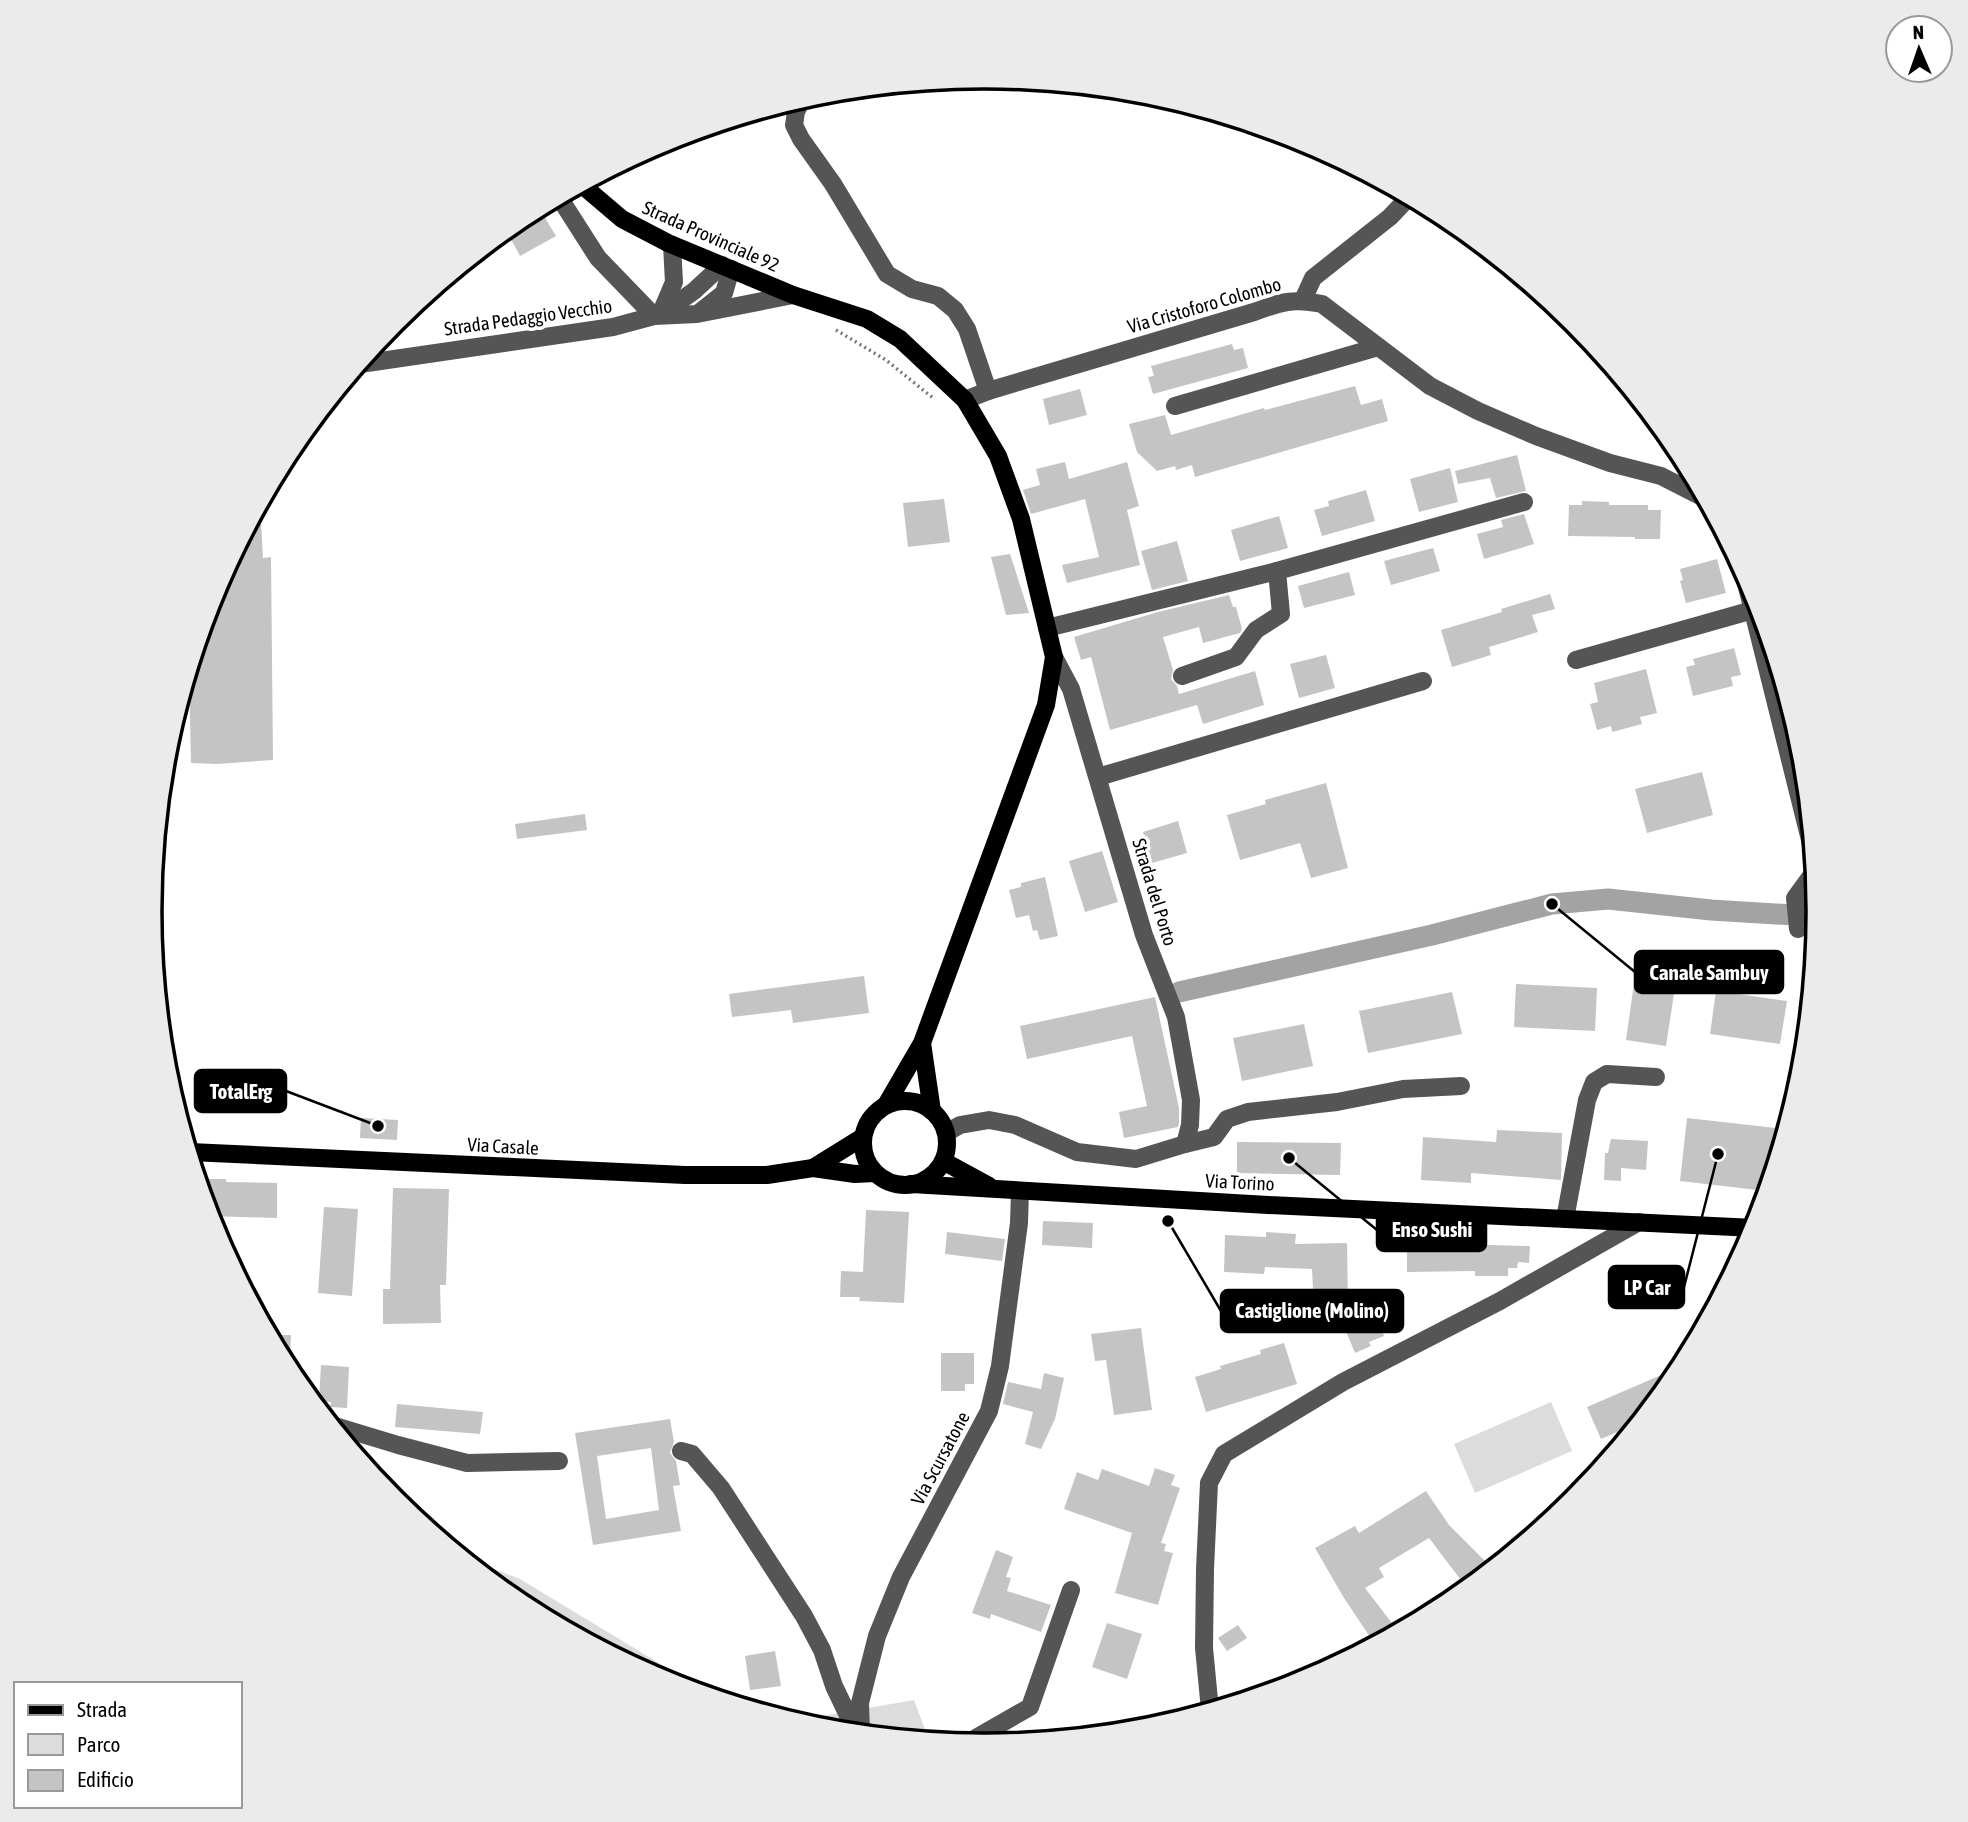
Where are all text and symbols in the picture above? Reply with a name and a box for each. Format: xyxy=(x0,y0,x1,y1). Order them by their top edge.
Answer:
north arrow xyxy=(1884,14,1954,84)
text: N xyxy=(1912,21,1924,43)
street label: Strada Provinciale 92 xyxy=(639,196,783,276)
street label: Via Cristoforo Colombo xyxy=(1125,273,1283,337)
street label: Strada Pedaggio Vecchio xyxy=(443,294,613,340)
street label: Strada del Porto xyxy=(1128,836,1182,948)
callout: Canale Sambuy xyxy=(1635,951,1783,993)
text: Canale Sambuy xyxy=(1649,960,1769,984)
callout: TotalErg xyxy=(195,1070,286,1112)
text: TotalErg xyxy=(210,1079,273,1103)
street label: Via Casale xyxy=(467,1133,539,1159)
street label: Via Torino xyxy=(1205,1169,1275,1195)
callout: Enso Sushi xyxy=(1377,1209,1486,1251)
text: Enso Sushi xyxy=(1392,1217,1472,1241)
callout: LP Car xyxy=(1609,1266,1684,1308)
text: LP Car xyxy=(1624,1275,1671,1299)
callout: Castiglione (Molino) xyxy=(1221,1290,1403,1332)
text: Castiglione (Molino) xyxy=(1235,1298,1389,1322)
street label: Via Scursatone xyxy=(906,1408,974,1508)
legend xyxy=(14,1682,242,1808)
text: Strada xyxy=(77,1697,127,1721)
text: Parco xyxy=(77,1732,120,1756)
text: Edificio xyxy=(77,1767,134,1791)

